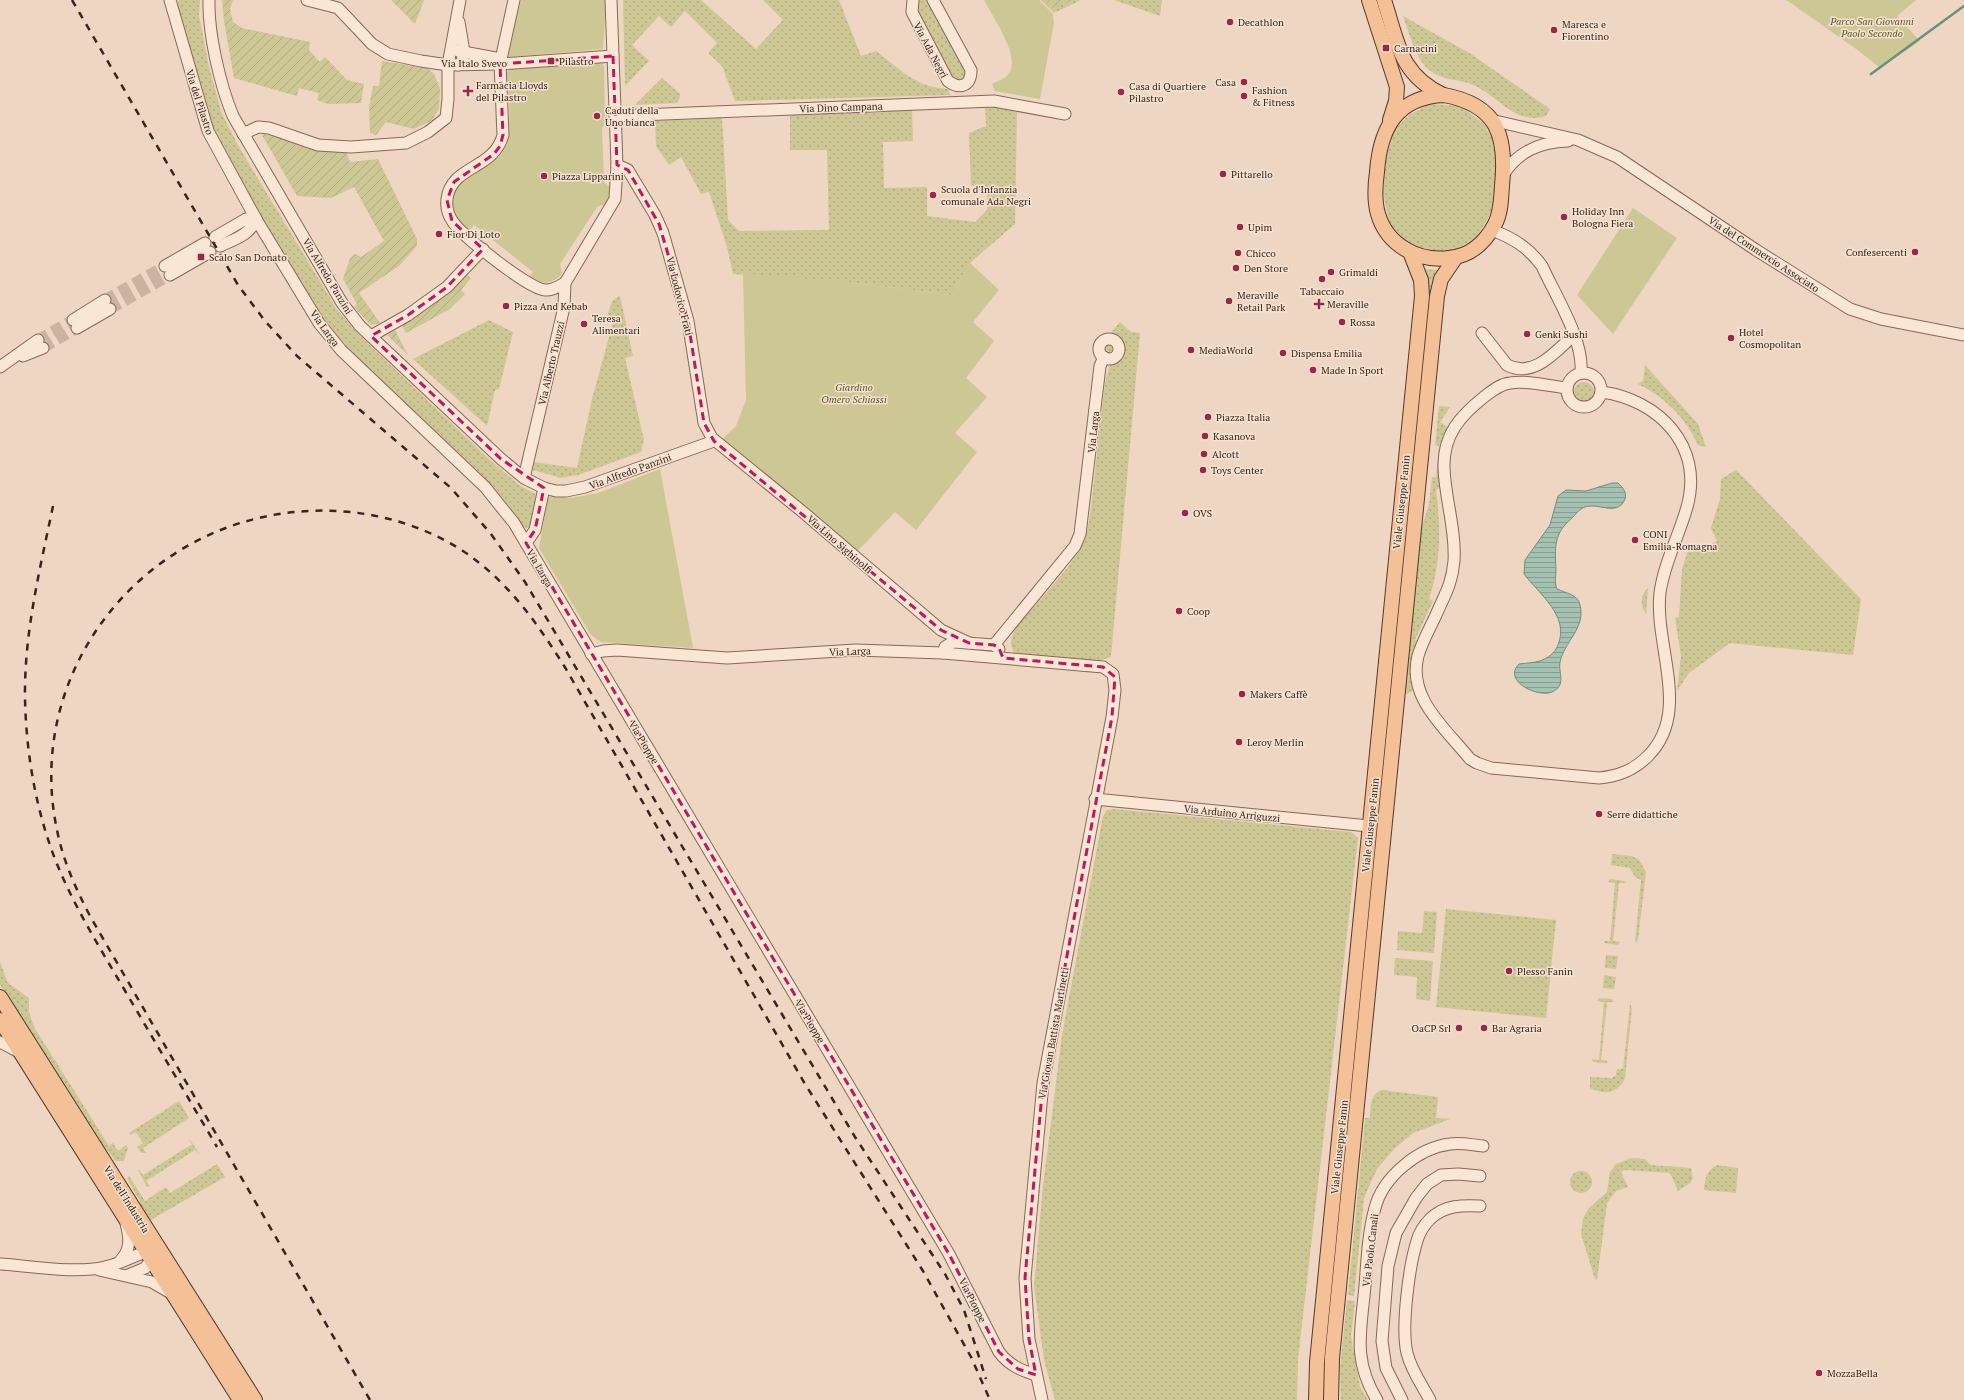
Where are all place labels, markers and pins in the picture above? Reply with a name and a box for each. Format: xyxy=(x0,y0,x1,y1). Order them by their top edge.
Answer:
place label: Decathlon xyxy=(1238,16,1284,29)
marker: Decathlon xyxy=(1225,17,1235,27)
place label: Maresca e Fiorentino xyxy=(1562,18,1609,43)
marker: Maresca e Fiorentino xyxy=(1549,25,1559,35)
place label: Carnacini xyxy=(1394,42,1437,55)
marker: Carnacini xyxy=(1381,43,1391,53)
place label: Pilastro xyxy=(559,55,594,68)
marker: Pilastro xyxy=(546,56,556,66)
place label: Casa xyxy=(1215,76,1236,89)
marker: Casa xyxy=(1239,77,1249,87)
place label: Farmacia Lloyds del Pilastro xyxy=(476,79,548,104)
place label: Casa di Quartiere Pilastro xyxy=(1129,80,1206,105)
place label: Fashion & Fitness xyxy=(1252,84,1295,109)
marker: Farmacia Lloyds del Pilastro xyxy=(463,86,473,96)
marker: Casa di Quartiere Pilastro xyxy=(1116,87,1126,97)
marker: Fashion & Fitness xyxy=(1239,91,1249,101)
place label: Caduti della Uno bianca xyxy=(605,104,659,129)
marker: Caduti della Uno bianca xyxy=(592,111,602,121)
place label: Pittarello xyxy=(1231,168,1273,181)
marker: Pittarello xyxy=(1218,169,1228,179)
place label: Piazza Lipparini xyxy=(552,170,624,183)
marker: Piazza Lipparini xyxy=(539,171,549,181)
place label: Scuola d'Infanzia comunale Ada Negri xyxy=(941,183,1031,208)
marker: Scuola d'Infanzia comunale Ada Negri xyxy=(928,190,938,200)
place label: Holiday Inn Bologna Fiera xyxy=(1572,205,1633,230)
marker: Holiday Inn Bologna Fiera xyxy=(1559,212,1569,222)
place label: Upim xyxy=(1248,221,1272,234)
marker: Upim xyxy=(1235,222,1245,232)
place label: Fior Di Loto xyxy=(447,228,500,241)
marker: Fior Di Loto xyxy=(434,229,444,239)
place label: Confesercenti xyxy=(1846,246,1907,259)
place label: Chicco xyxy=(1246,247,1276,260)
marker: Confesercenti xyxy=(1910,247,1920,257)
marker: Chicco xyxy=(1233,248,1243,258)
place label: Scalo San Donato xyxy=(209,251,287,264)
marker: Scalo San Donato xyxy=(196,252,206,262)
place label: Den Store xyxy=(1244,262,1288,275)
marker: Den Store xyxy=(1231,263,1241,273)
place label: Grimaldi xyxy=(1339,266,1378,279)
marker: Grimaldi xyxy=(1326,267,1336,277)
marker: Tabaccaio xyxy=(1317,274,1327,284)
place label: Tabaccaio xyxy=(1300,285,1345,298)
place label: Meraville Retail Park xyxy=(1237,289,1286,314)
marker: Meraville Retail Park xyxy=(1224,296,1234,306)
place label: Meraville xyxy=(1327,298,1369,311)
marker: Meraville xyxy=(1314,299,1324,309)
place label: Pizza And Kebab xyxy=(514,300,588,313)
marker: Pizza And Kebab xyxy=(501,301,511,311)
place label: Teresa Alimentari xyxy=(592,312,640,337)
place label: Rossa xyxy=(1350,316,1375,329)
marker: Rossa xyxy=(1337,317,1347,327)
marker: Teresa Alimentari xyxy=(579,319,589,329)
place label: Hotel Cosmopolitan xyxy=(1739,326,1801,351)
place label: Genki Sushi xyxy=(1535,328,1588,341)
marker: Genki Sushi xyxy=(1522,329,1532,339)
marker: Hotel Cosmopolitan xyxy=(1726,333,1736,343)
place label: MediaWorld xyxy=(1199,344,1253,357)
marker: MediaWorld xyxy=(1186,345,1196,355)
place label: Dispensa Emilia xyxy=(1291,347,1362,360)
marker: Dispensa Emilia xyxy=(1278,348,1288,358)
place label: Made In Sport xyxy=(1321,364,1384,377)
marker: Made In Sport xyxy=(1308,365,1318,375)
place label: Piazza Italia xyxy=(1216,411,1270,424)
marker: Piazza Italia xyxy=(1203,412,1213,422)
place label: Kasanova xyxy=(1213,430,1255,443)
marker: Kasanova xyxy=(1200,431,1210,441)
place label: Alcott xyxy=(1212,448,1239,461)
marker: Alcott xyxy=(1199,449,1209,459)
place label: Toys Center xyxy=(1211,464,1264,477)
marker: Toys Center xyxy=(1198,465,1208,475)
place label: OVS xyxy=(1193,507,1212,520)
marker: OVS xyxy=(1180,508,1190,518)
place label: CONI Emilia-Romagna xyxy=(1643,528,1717,553)
marker: CONI Emilia-Romagna xyxy=(1630,535,1640,545)
place label: Coop xyxy=(1187,605,1210,618)
marker: Coop xyxy=(1174,606,1184,616)
place label: Makers Caffè xyxy=(1250,688,1308,701)
marker: Makers Caffè xyxy=(1237,689,1247,699)
place label: Leroy Merlin xyxy=(1247,736,1304,749)
marker: Leroy Merlin xyxy=(1234,737,1244,747)
place label: Serre didattiche xyxy=(1607,808,1678,821)
marker: Serre didattiche xyxy=(1594,809,1604,819)
place label: Plesso Fanin xyxy=(1517,965,1573,978)
marker: Plesso Fanin xyxy=(1504,966,1514,976)
place label: OaCP Srl xyxy=(1412,1022,1451,1035)
place label: Bar Agraria xyxy=(1492,1022,1542,1035)
marker: OaCP Srl xyxy=(1454,1023,1464,1033)
marker: Bar Agraria xyxy=(1479,1023,1489,1033)
place label: MozzaBella xyxy=(1827,1367,1878,1380)
marker: MozzaBella xyxy=(1814,1368,1824,1378)

